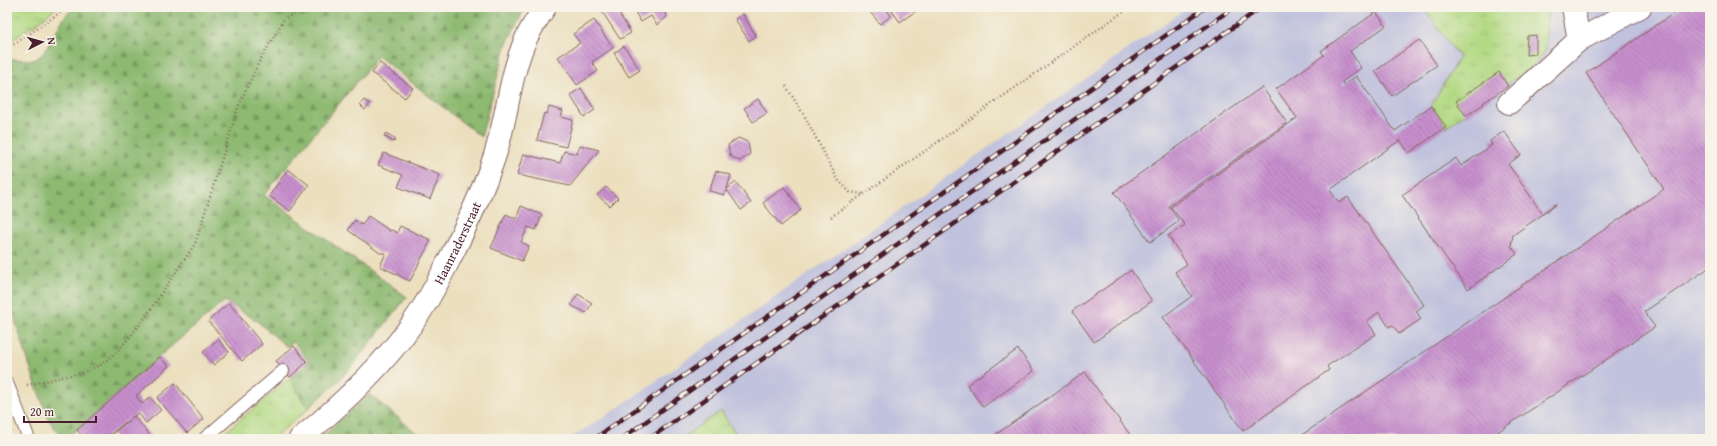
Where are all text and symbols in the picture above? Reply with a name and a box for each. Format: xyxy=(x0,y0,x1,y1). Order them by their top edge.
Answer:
north arrow xyxy=(22,22,62,62)
text: N xyxy=(44,36,60,46)
street label: Haanraderstraat xyxy=(429,198,486,288)
scale bar xyxy=(24,398,96,424)
text: 20 m xyxy=(30,403,54,420)

